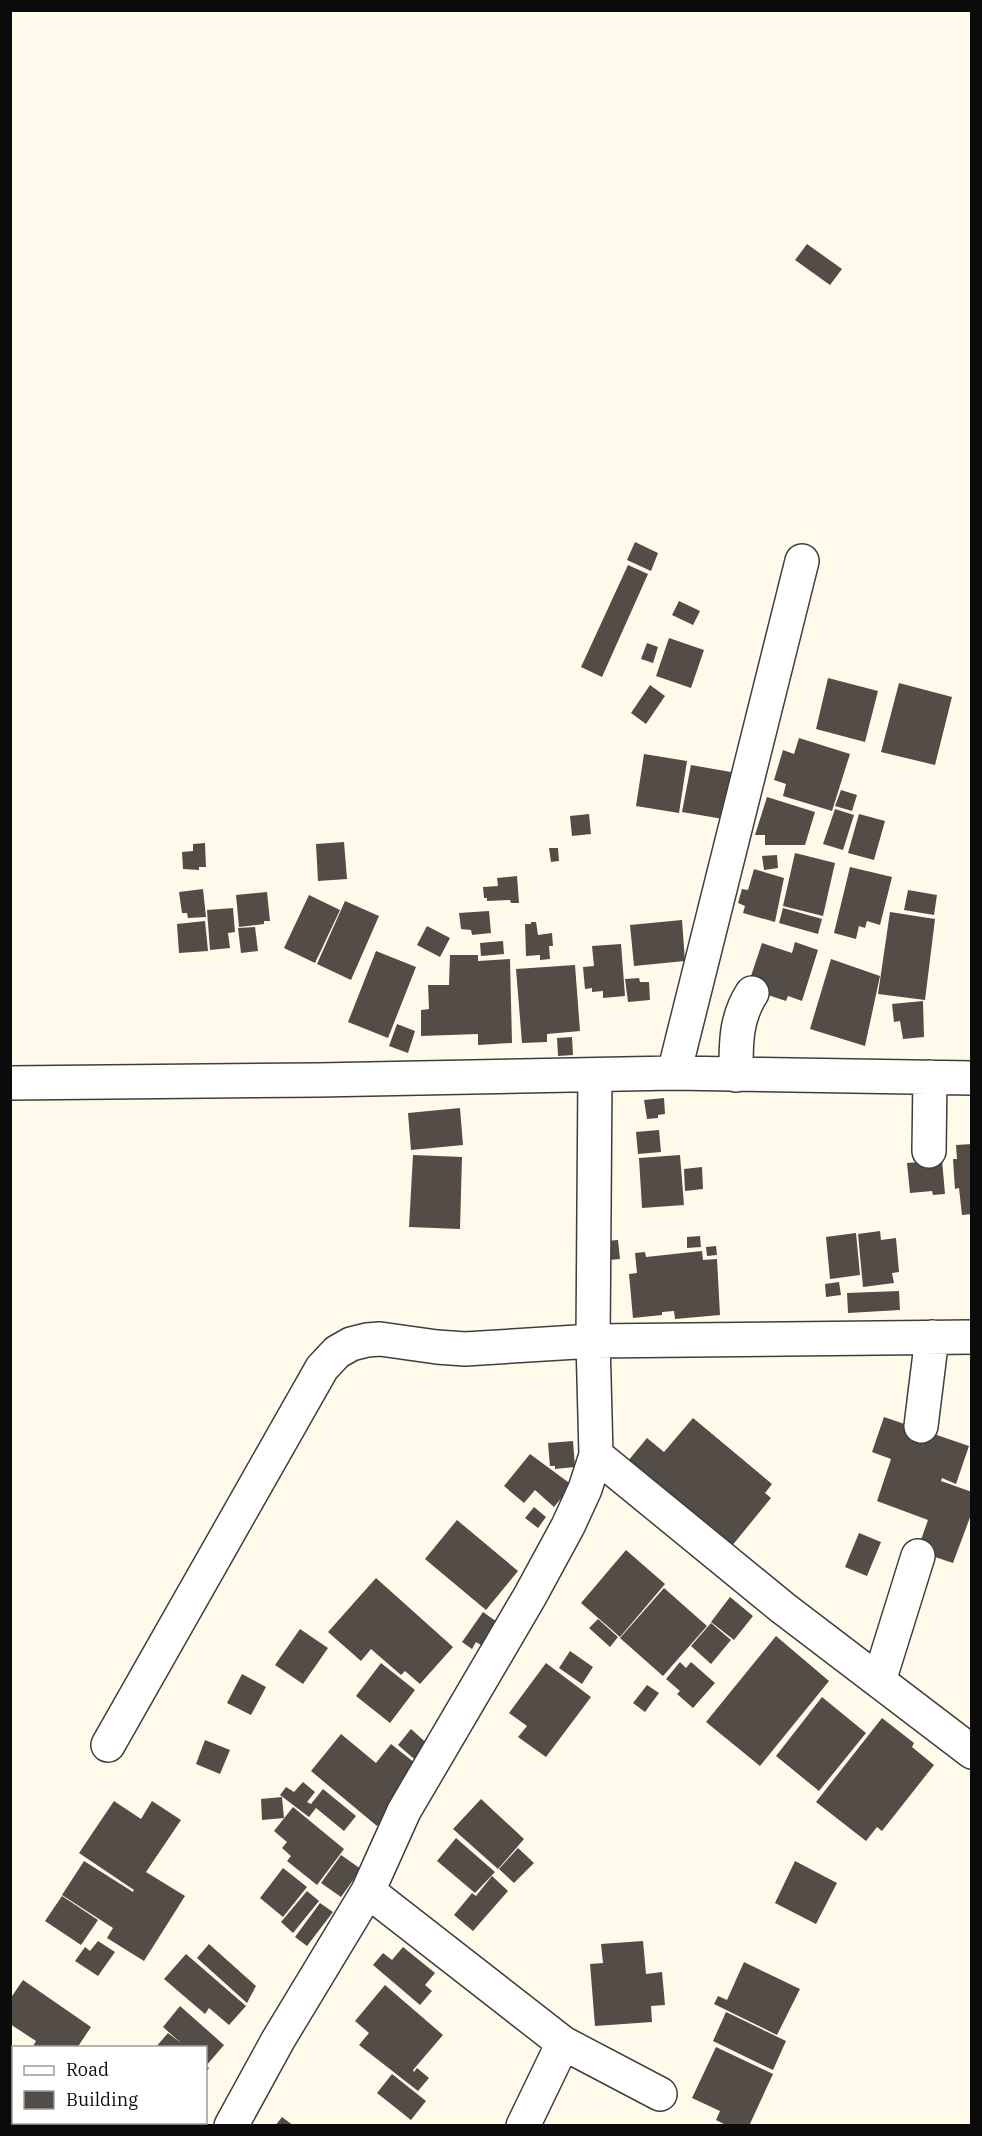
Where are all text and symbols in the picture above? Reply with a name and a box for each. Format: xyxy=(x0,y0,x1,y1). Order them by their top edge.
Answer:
legend xyxy=(12,2046,207,2124)
text: Road xyxy=(66,2058,109,2081)
text: Building xyxy=(66,2088,138,2111)

